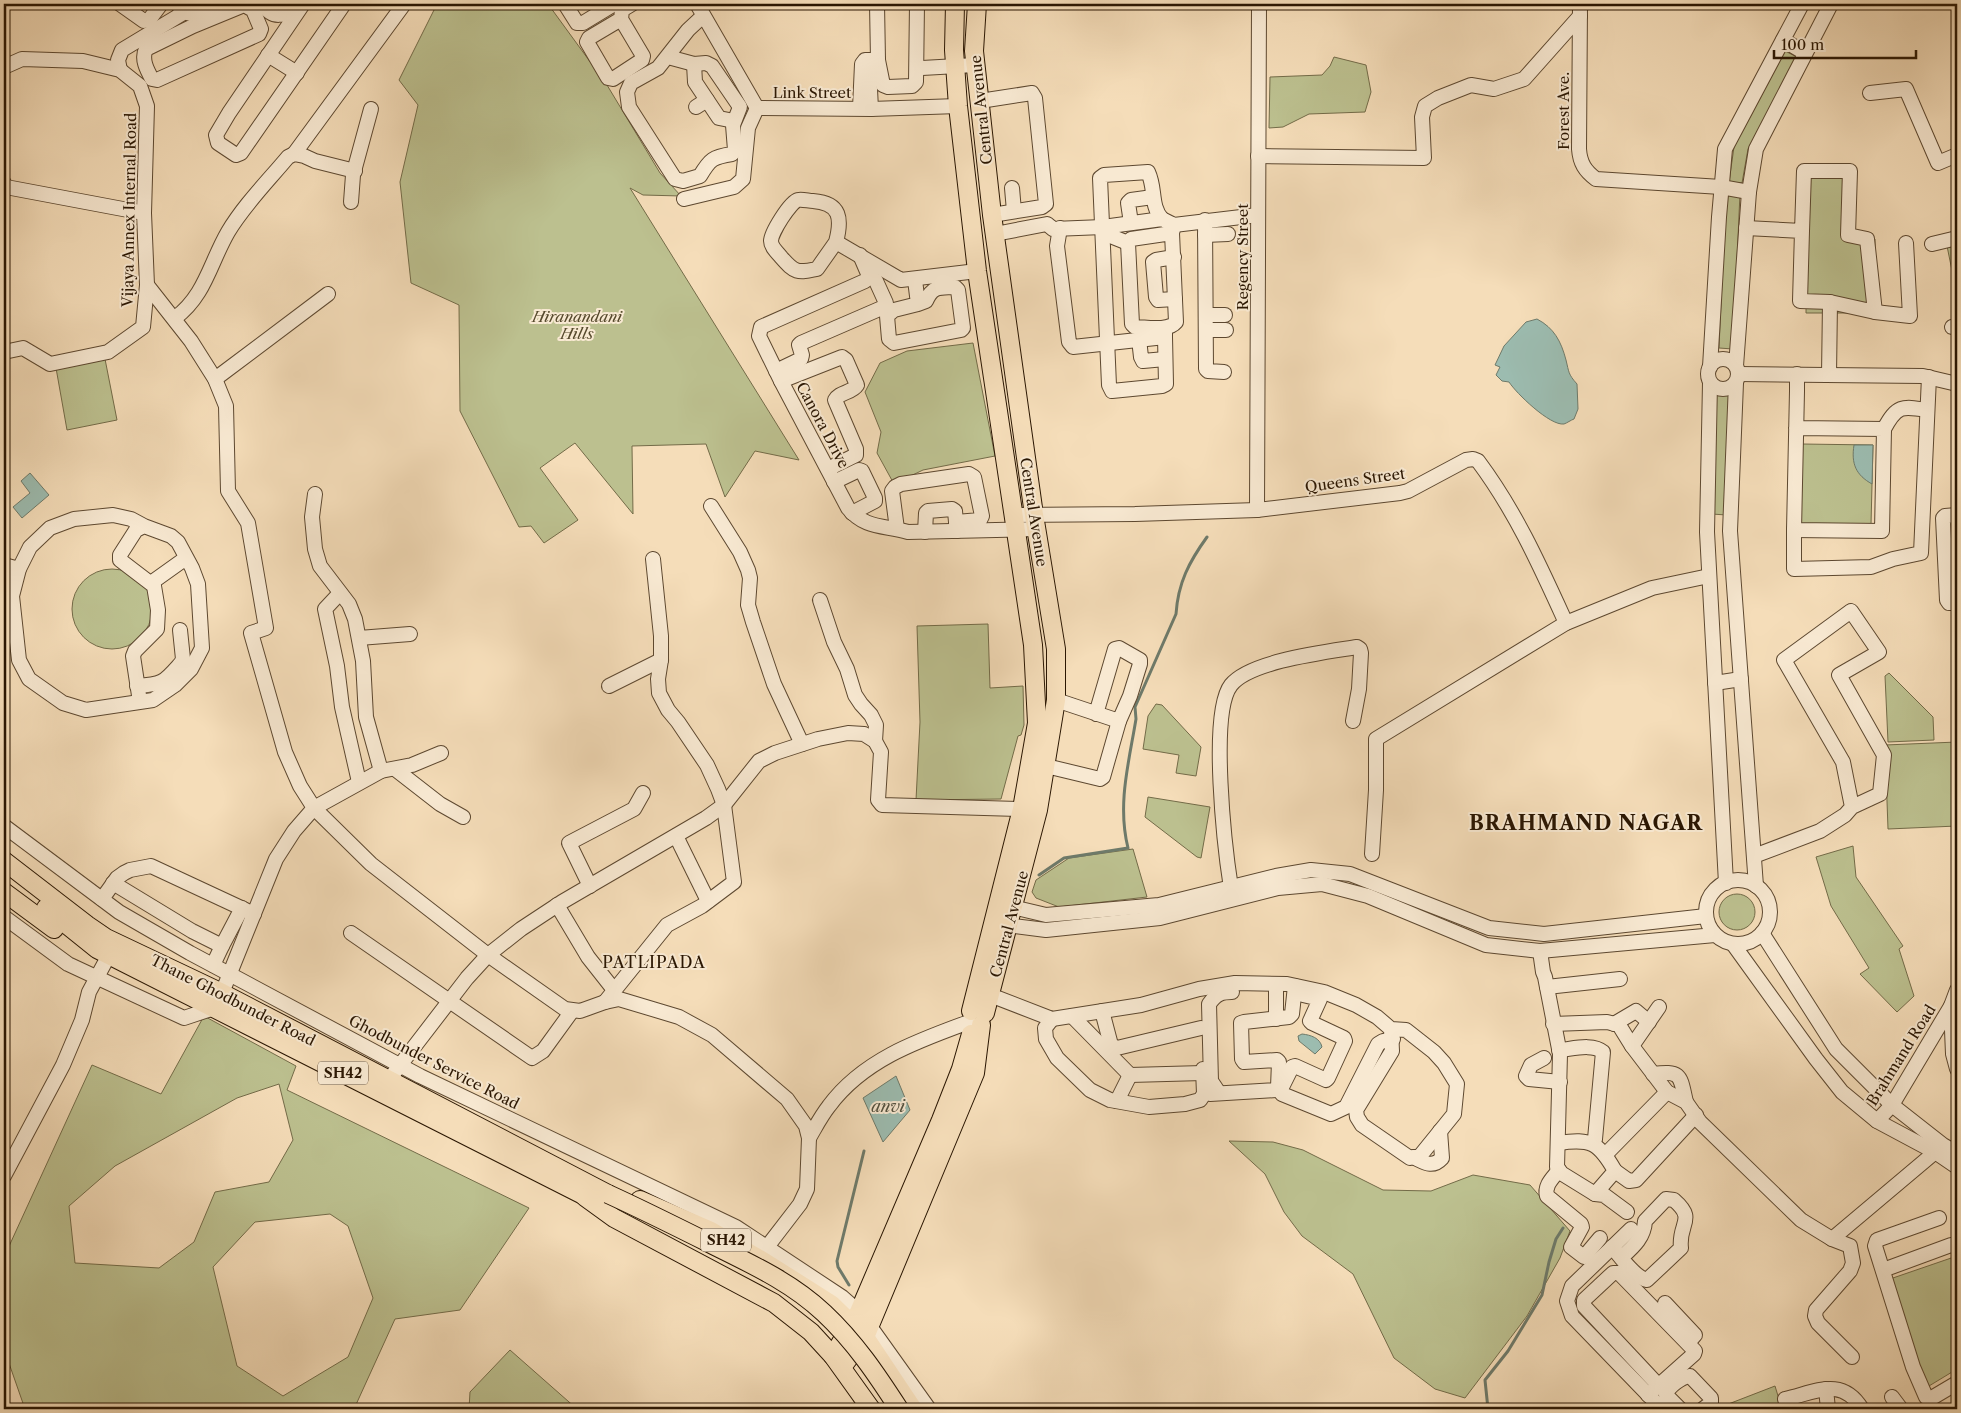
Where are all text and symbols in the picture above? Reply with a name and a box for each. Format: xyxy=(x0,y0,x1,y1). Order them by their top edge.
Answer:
scale bar xyxy=(1774,28,1916,60)
text: 100 m xyxy=(1781,35,1824,54)
street label: Central Avenue xyxy=(966,54,996,166)
street label: Forest Ave. xyxy=(1554,72,1573,150)
street label: Link Street xyxy=(773,83,852,102)
street label: Vijaya Annex Internal Road xyxy=(118,113,140,308)
street label: Regency Street xyxy=(1233,203,1252,311)
park label: Hiranandani Hills xyxy=(531,307,623,343)
street label: Canora Drive xyxy=(792,379,854,471)
street label: Central Avenue xyxy=(1016,456,1052,568)
street label: Queens Street xyxy=(1304,463,1407,496)
district label: BRAHMAND NAGAR xyxy=(1469,811,1704,835)
street label: Central Avenue xyxy=(986,868,1032,980)
street label: Thane Ghodbunder Road xyxy=(147,950,319,1050)
district label: PATLIPADA xyxy=(602,952,706,972)
street label: Brahmand Road xyxy=(1862,1001,1940,1109)
street label: Ghodbunder Service Road xyxy=(346,1011,522,1113)
road number: SH42 xyxy=(318,1062,368,1084)
water label: anvi xyxy=(871,1096,906,1116)
road number: SH42 xyxy=(701,1228,751,1252)

